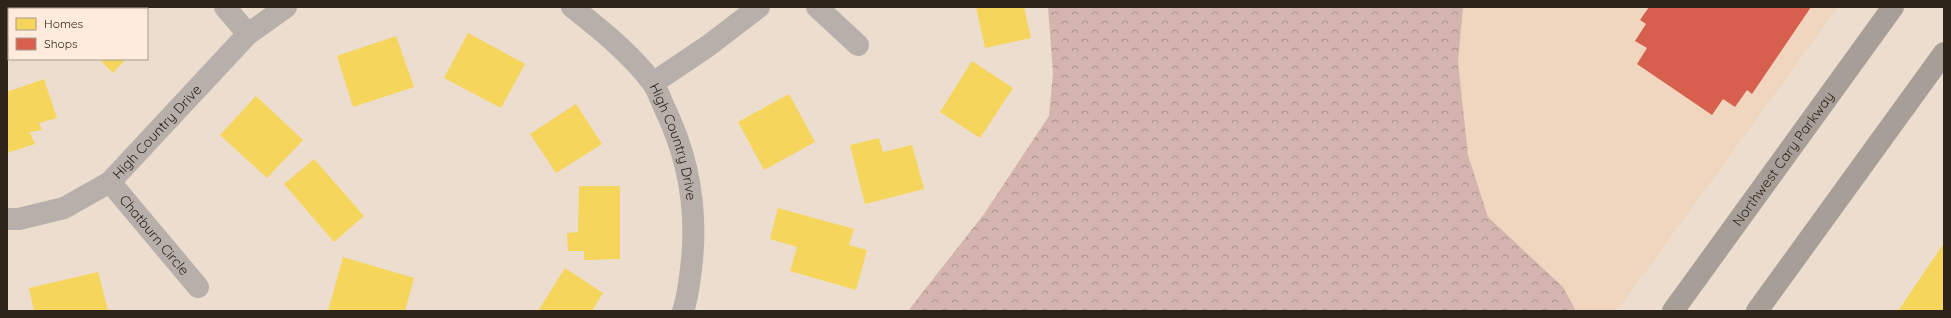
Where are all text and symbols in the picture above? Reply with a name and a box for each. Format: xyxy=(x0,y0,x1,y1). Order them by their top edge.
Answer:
legend xyxy=(8,8,148,60)
text: Homes xyxy=(44,16,84,31)
text: Shops xyxy=(44,36,78,51)
street label: High Country Drive xyxy=(108,80,206,183)
street label: High Country Drive xyxy=(646,80,700,202)
street label: Northwest Cary Parkway xyxy=(1728,88,1838,230)
street label: Chatburn Circle xyxy=(115,191,193,279)

